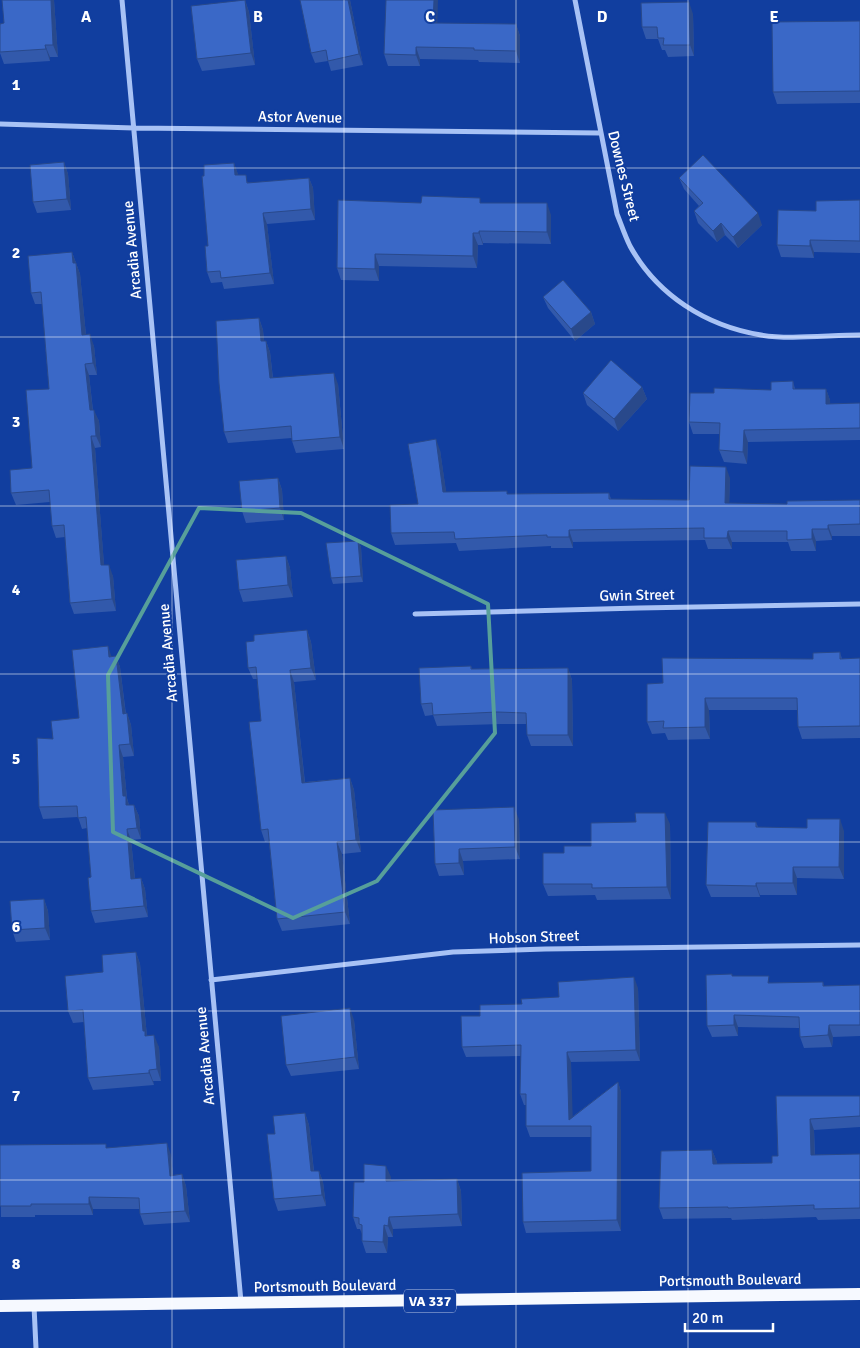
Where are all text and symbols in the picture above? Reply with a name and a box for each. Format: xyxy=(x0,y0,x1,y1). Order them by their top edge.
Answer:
text: A xyxy=(81,7,92,27)
text: B xyxy=(253,7,263,27)
text: C xyxy=(425,7,435,27)
text: D xyxy=(597,7,608,27)
text: E xyxy=(769,7,779,27)
text: 1 xyxy=(12,75,21,95)
street label: Astor Avenue xyxy=(258,107,342,127)
street label: Downes Street xyxy=(604,129,644,223)
street label: Arcadia Avenue xyxy=(119,200,145,300)
text: 2 xyxy=(12,243,20,263)
text: 3 xyxy=(12,412,20,432)
text: 4 xyxy=(12,580,21,600)
street label: Gwin Street xyxy=(599,585,675,605)
street label: Arcadia Avenue xyxy=(155,603,181,703)
text: 5 xyxy=(12,749,20,769)
text: 6 xyxy=(12,917,21,937)
street label: Hobson Street xyxy=(488,926,580,948)
street label: Arcadia Avenue xyxy=(192,1006,218,1106)
text: 7 xyxy=(12,1086,21,1106)
text: 8 xyxy=(12,1254,21,1274)
street label: Portsmouth Boulevard xyxy=(659,1270,802,1290)
street label: Portsmouth Boulevard xyxy=(254,1276,397,1296)
road number: VA 337 xyxy=(404,1290,456,1312)
scale bar xyxy=(685,1300,772,1332)
text: 20 m xyxy=(692,1309,723,1327)

